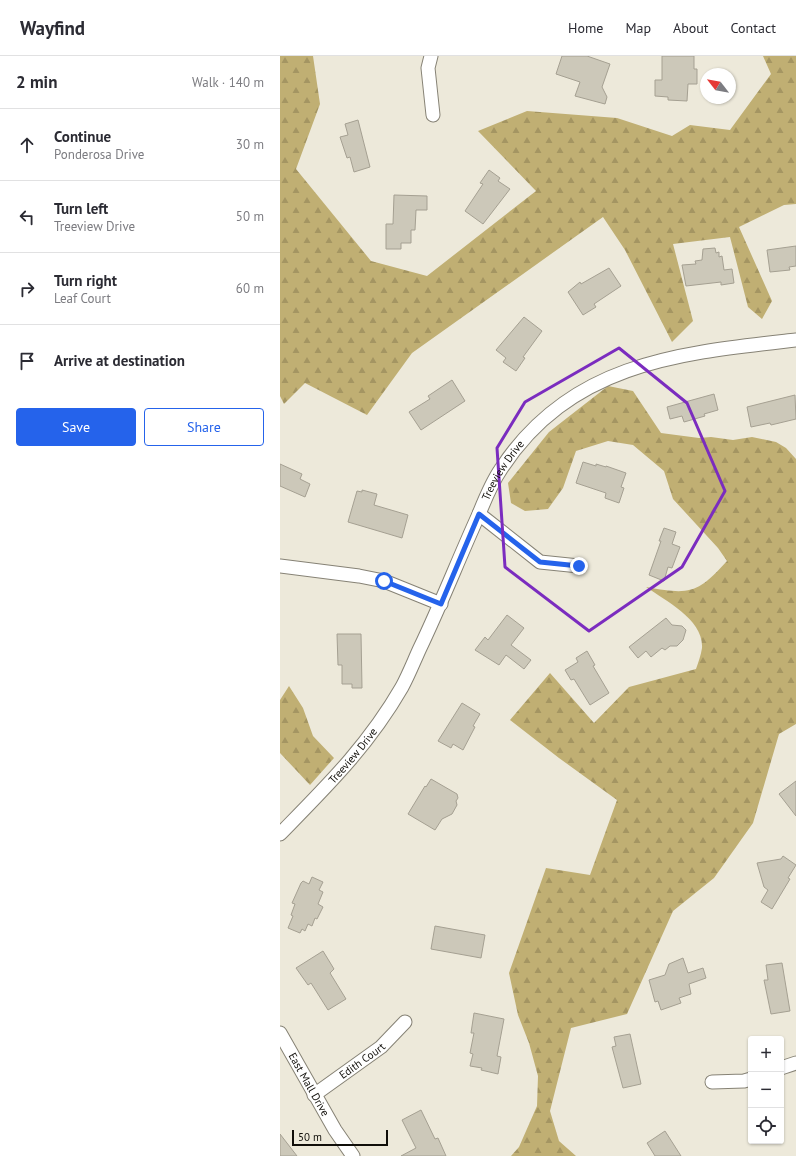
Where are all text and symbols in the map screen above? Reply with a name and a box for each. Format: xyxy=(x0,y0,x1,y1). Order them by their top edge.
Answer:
text: Wayfind xyxy=(20,16,85,40)
text: Home xyxy=(568,19,603,37)
text: Map xyxy=(625,19,651,37)
text: About xyxy=(673,19,709,37)
text: Contact xyxy=(731,19,776,37)
north arrow xyxy=(700,68,736,104)
text: 2 min xyxy=(16,71,57,93)
text: Walk · 140 m xyxy=(192,74,264,91)
text: Continue xyxy=(54,127,111,146)
icon: ahead xyxy=(16,134,38,156)
text: 30 m xyxy=(236,136,264,153)
text: Ponderosa Drive xyxy=(54,146,144,163)
text: Turn left xyxy=(54,199,108,218)
icon: left xyxy=(16,206,38,228)
text: 50 m xyxy=(236,208,264,225)
text: Treeview Drive xyxy=(54,218,135,235)
text: Turn right xyxy=(54,271,117,290)
icon: right xyxy=(16,278,38,300)
text: 60 m xyxy=(236,280,264,297)
text: Leaf Court xyxy=(54,290,111,307)
icon: arrive xyxy=(16,350,38,372)
text: Arrive at destination xyxy=(54,351,185,370)
button: Save xyxy=(16,408,136,446)
button: Share xyxy=(144,408,264,446)
street label: Treeview Drive xyxy=(478,437,527,502)
route end xyxy=(570,557,588,575)
route start xyxy=(375,572,393,590)
street label: Treeview Drive xyxy=(325,725,380,786)
map controls xyxy=(748,1036,784,1144)
button: + xyxy=(748,1036,784,1072)
street label: Edith Court xyxy=(336,1040,388,1082)
street label: East Mall Drive xyxy=(286,1050,333,1119)
button: − xyxy=(748,1072,784,1108)
button: locate xyxy=(748,1108,784,1144)
scale bar xyxy=(292,1128,388,1147)
text: 50 m xyxy=(298,1130,322,1144)

